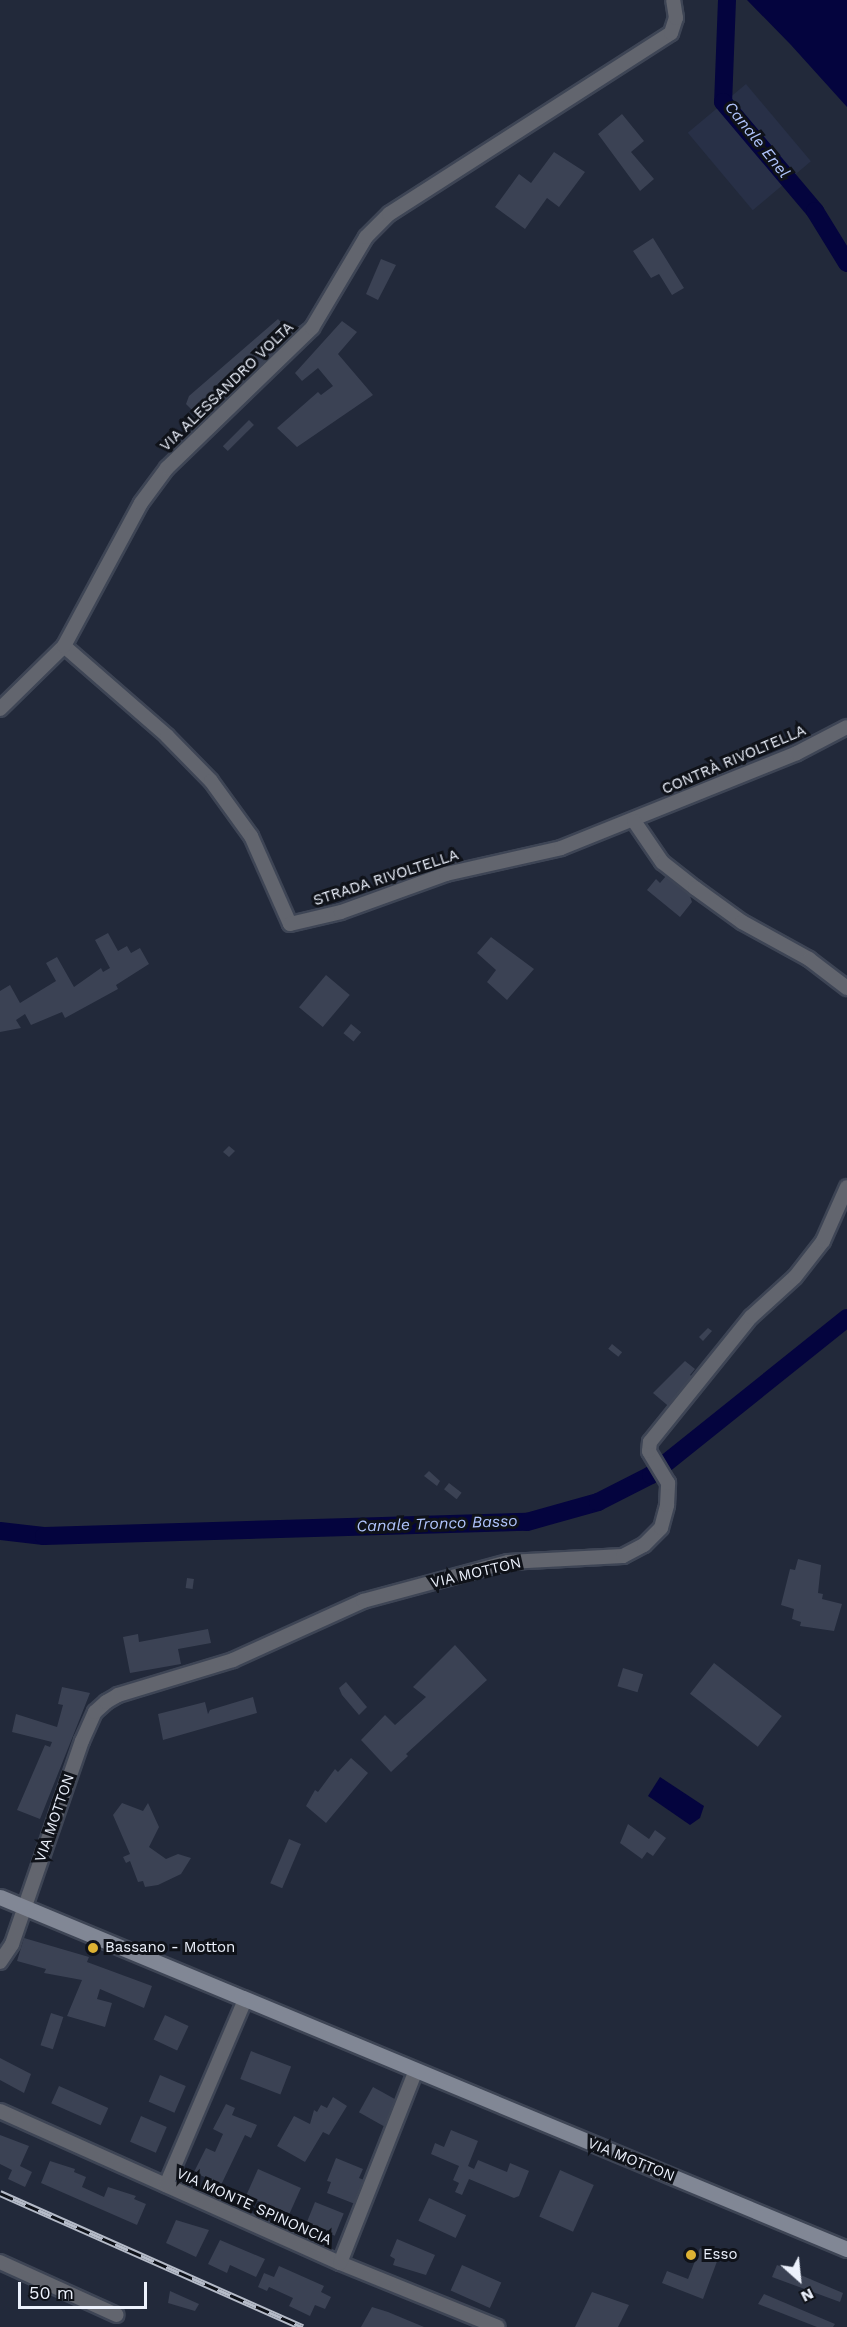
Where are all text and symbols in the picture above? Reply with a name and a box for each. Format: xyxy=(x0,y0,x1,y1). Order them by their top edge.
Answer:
water label: Canale Enel xyxy=(720,98,794,182)
street label: VIA ALESSANDRO VOLTA xyxy=(156,318,298,456)
street label: CONTRÀ RIVOLTELLA xyxy=(659,721,809,799)
street label: STRADA RIVOLTELLA xyxy=(311,846,461,910)
water label: Canale Tronco Basso xyxy=(356,1512,518,1536)
street label: VIA MOTTON xyxy=(429,1554,523,1592)
street label: VIA MOTTON xyxy=(31,1771,79,1865)
place label: Bassano - Motton xyxy=(105,1939,235,1957)
marker: Bassano - Motton xyxy=(86,1941,100,1955)
street label: VIA MOTTON xyxy=(585,2134,677,2186)
street label: VIA MONTE SPINONCIA xyxy=(173,2164,335,2250)
place label: Esso xyxy=(703,2246,737,2264)
marker: Esso xyxy=(684,2248,698,2262)
north arrow xyxy=(769,2249,829,2309)
scale bar xyxy=(21,2270,150,2308)
text: 50 m xyxy=(29,2282,74,2303)
text: N xyxy=(798,2284,817,2307)

